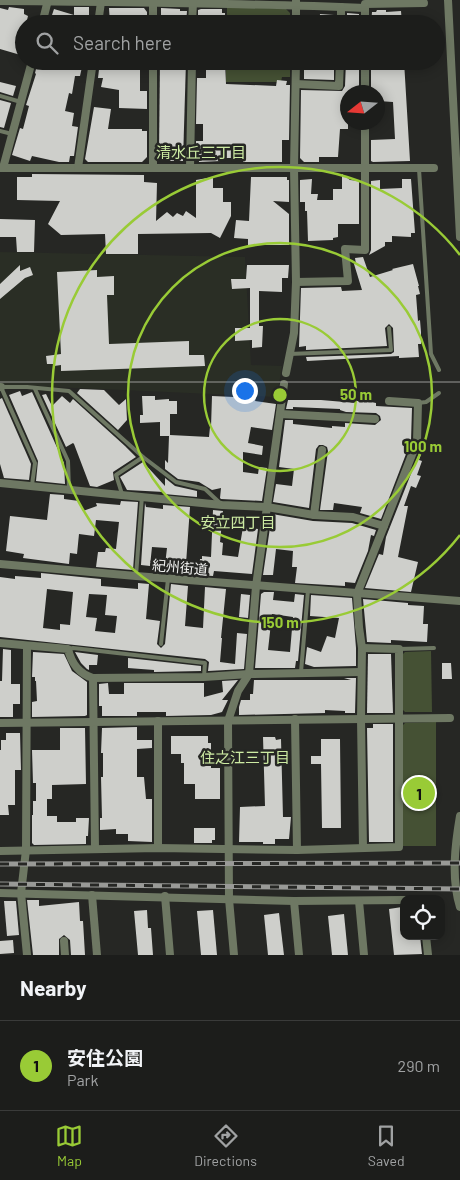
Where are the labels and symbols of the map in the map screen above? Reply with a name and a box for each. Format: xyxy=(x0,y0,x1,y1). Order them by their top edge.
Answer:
north arrow xyxy=(340,85,385,130)
district label: 清水丘三丁目 xyxy=(156,143,246,161)
your location xyxy=(232,378,258,404)
text: 50 m xyxy=(340,385,372,403)
centre of rings xyxy=(271,386,289,404)
text: 100 m xyxy=(404,437,442,455)
district label: 安立四丁目 xyxy=(200,513,276,531)
street label: 紀州街道 xyxy=(151,556,209,578)
text: 150 m xyxy=(261,613,299,631)
district label: 住之江三丁目 xyxy=(200,748,290,766)
pin: 1 xyxy=(403,774,435,812)

